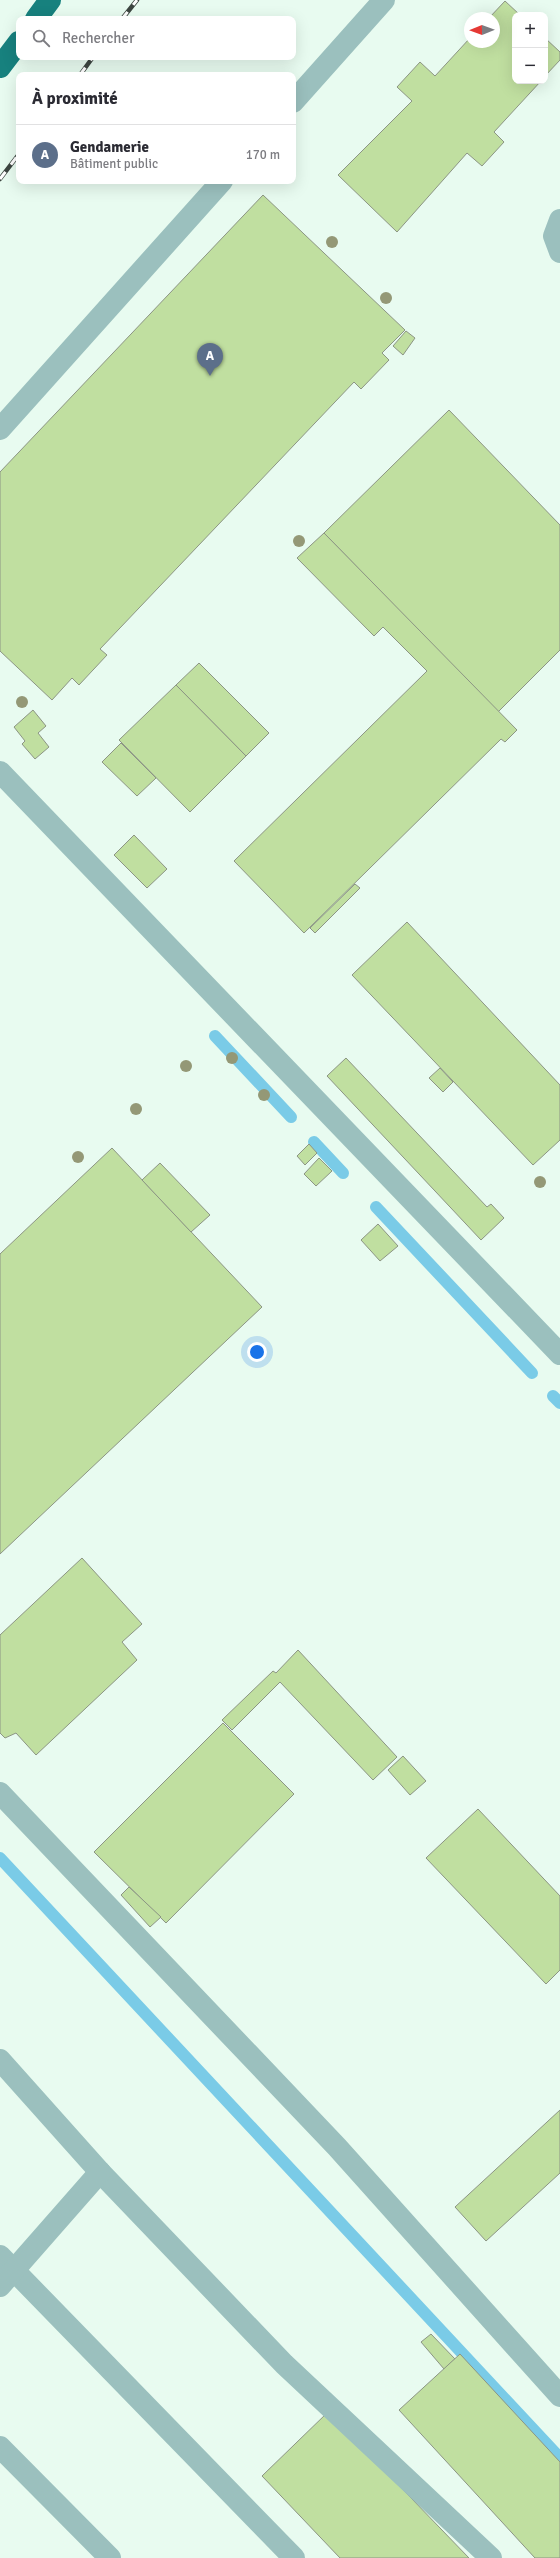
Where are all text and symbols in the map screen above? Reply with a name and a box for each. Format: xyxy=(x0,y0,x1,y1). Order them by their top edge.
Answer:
north arrow xyxy=(464,12,500,48)
map controls xyxy=(512,12,548,84)
button: + xyxy=(512,12,548,48)
search box xyxy=(16,16,296,60)
icon: search xyxy=(30,27,52,49)
text: Rechercher xyxy=(62,29,135,47)
button: − xyxy=(512,48,548,84)
text: À proximité xyxy=(32,88,118,109)
text: Gendamerie xyxy=(70,138,149,156)
text: A xyxy=(41,147,49,163)
text: 170 m xyxy=(246,147,280,163)
text: Bâtiment public xyxy=(70,156,158,172)
pin: A xyxy=(197,343,223,376)
your location xyxy=(247,1342,267,1362)

